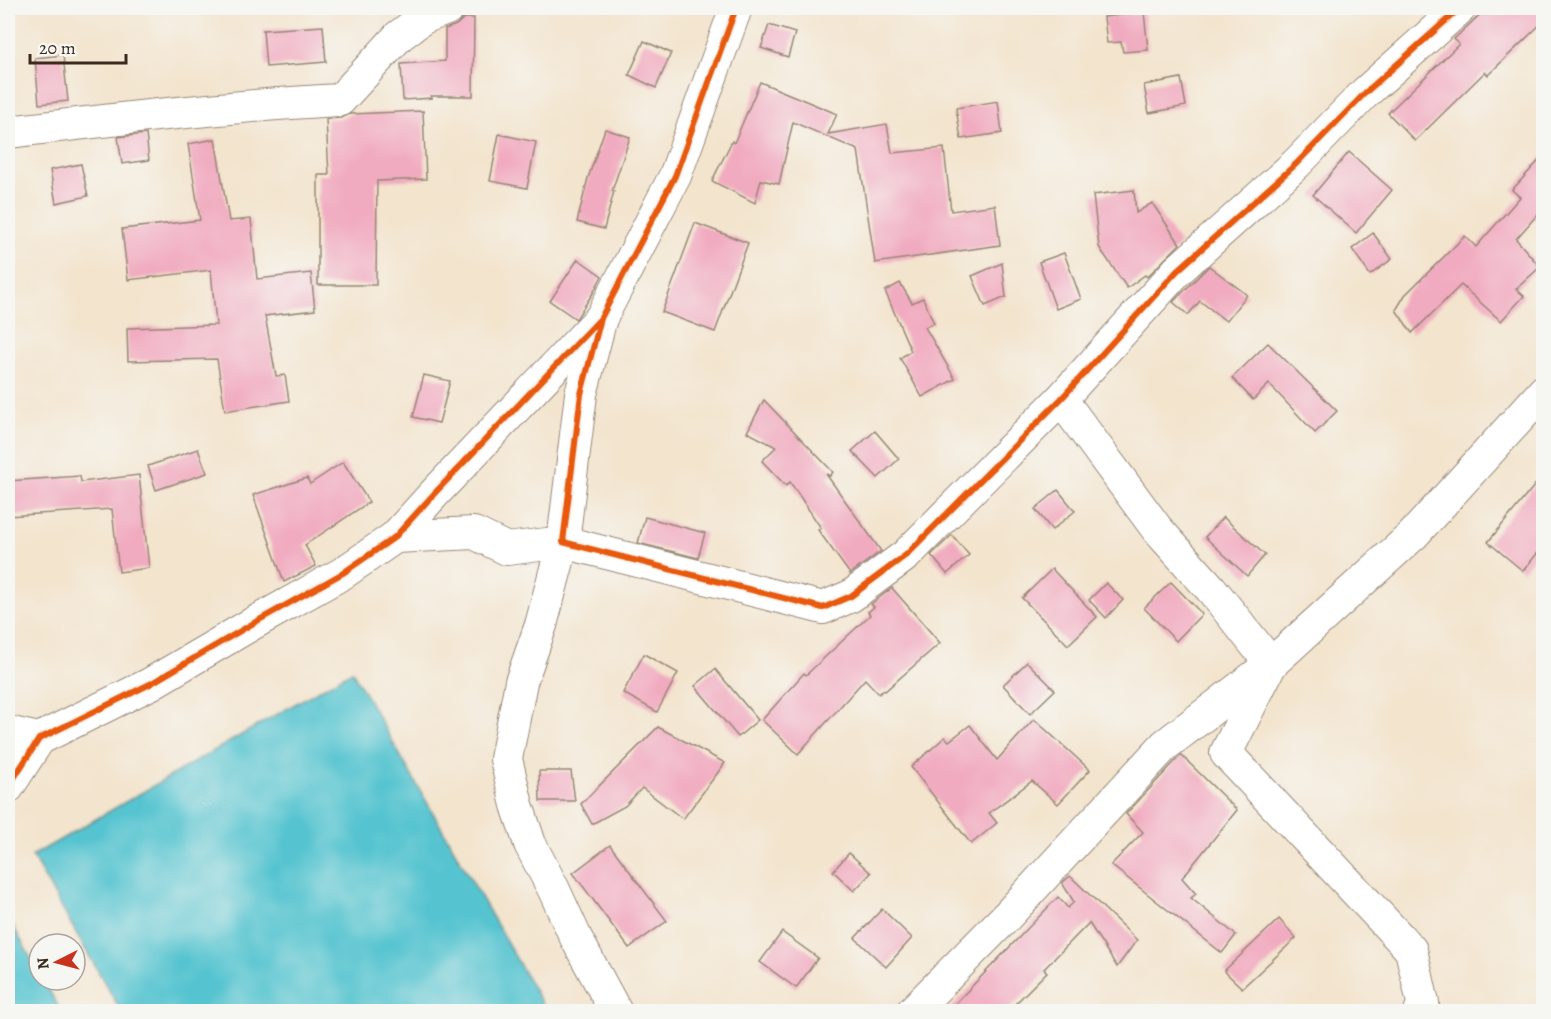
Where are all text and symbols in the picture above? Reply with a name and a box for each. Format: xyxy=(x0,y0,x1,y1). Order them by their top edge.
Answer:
scale bar xyxy=(30,27,126,65)
text: 20 m xyxy=(39,36,76,60)
north arrow xyxy=(27,932,87,992)
text: N xyxy=(31,956,55,970)

